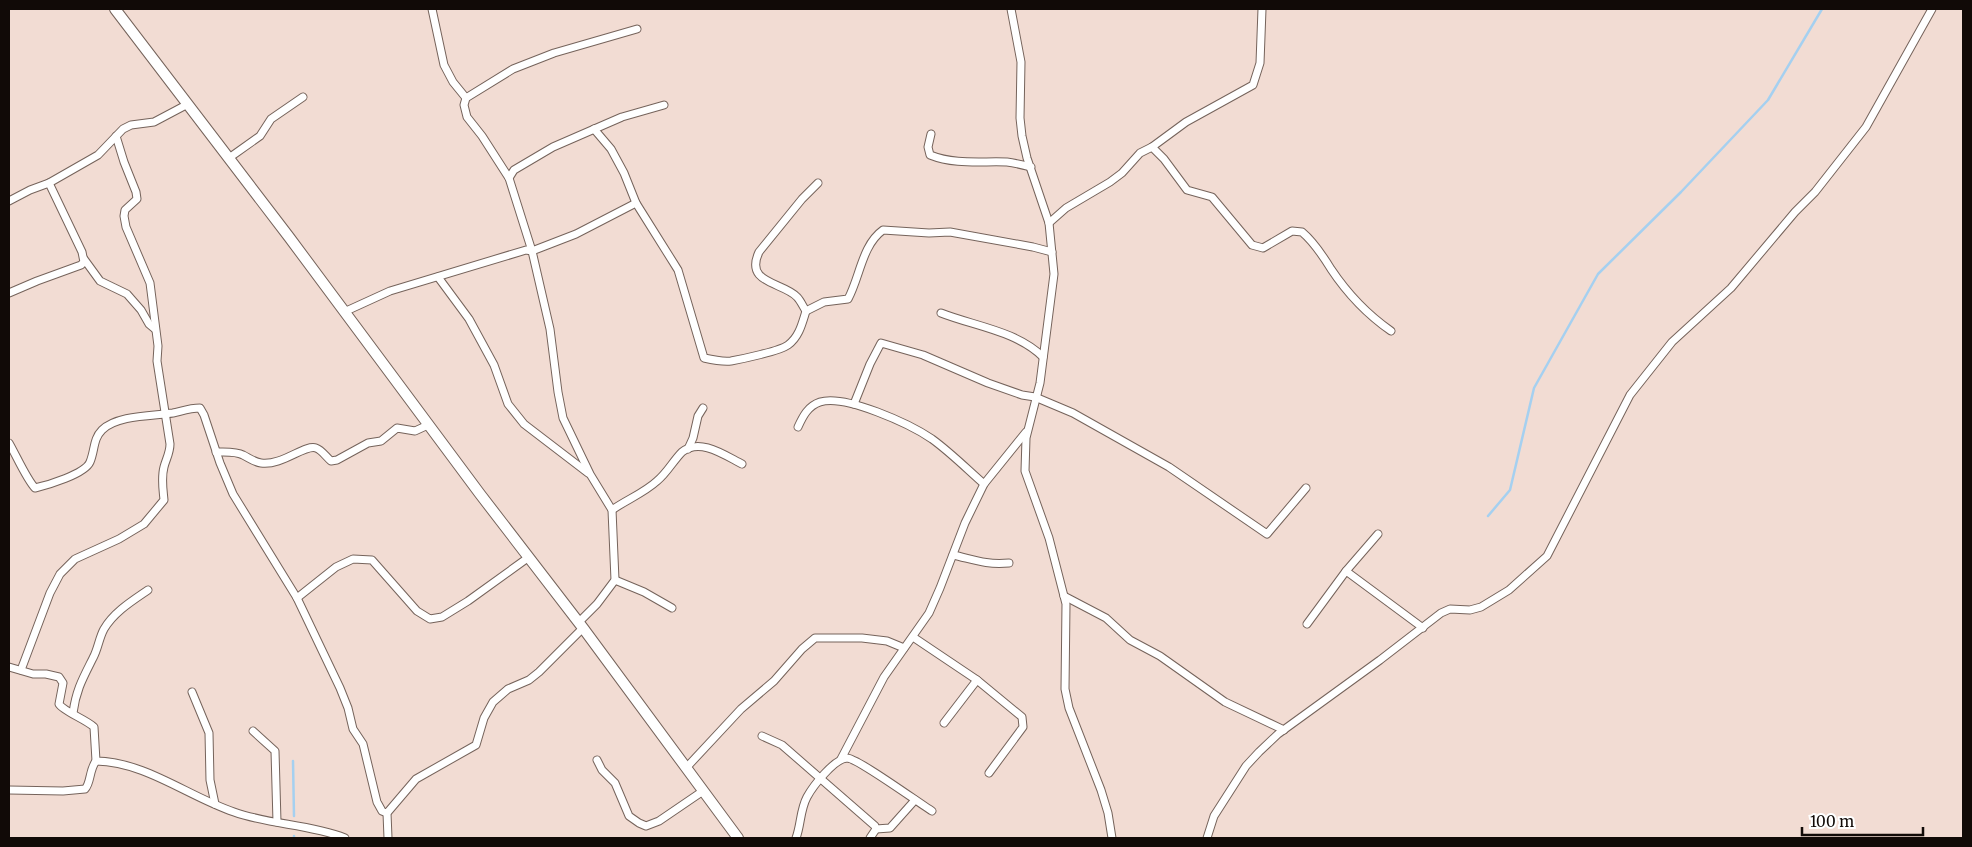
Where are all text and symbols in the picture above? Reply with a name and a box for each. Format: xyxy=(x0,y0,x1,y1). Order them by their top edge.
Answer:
scale bar xyxy=(1802,804,1923,836)
text: 100 m xyxy=(1810,812,1854,831)

